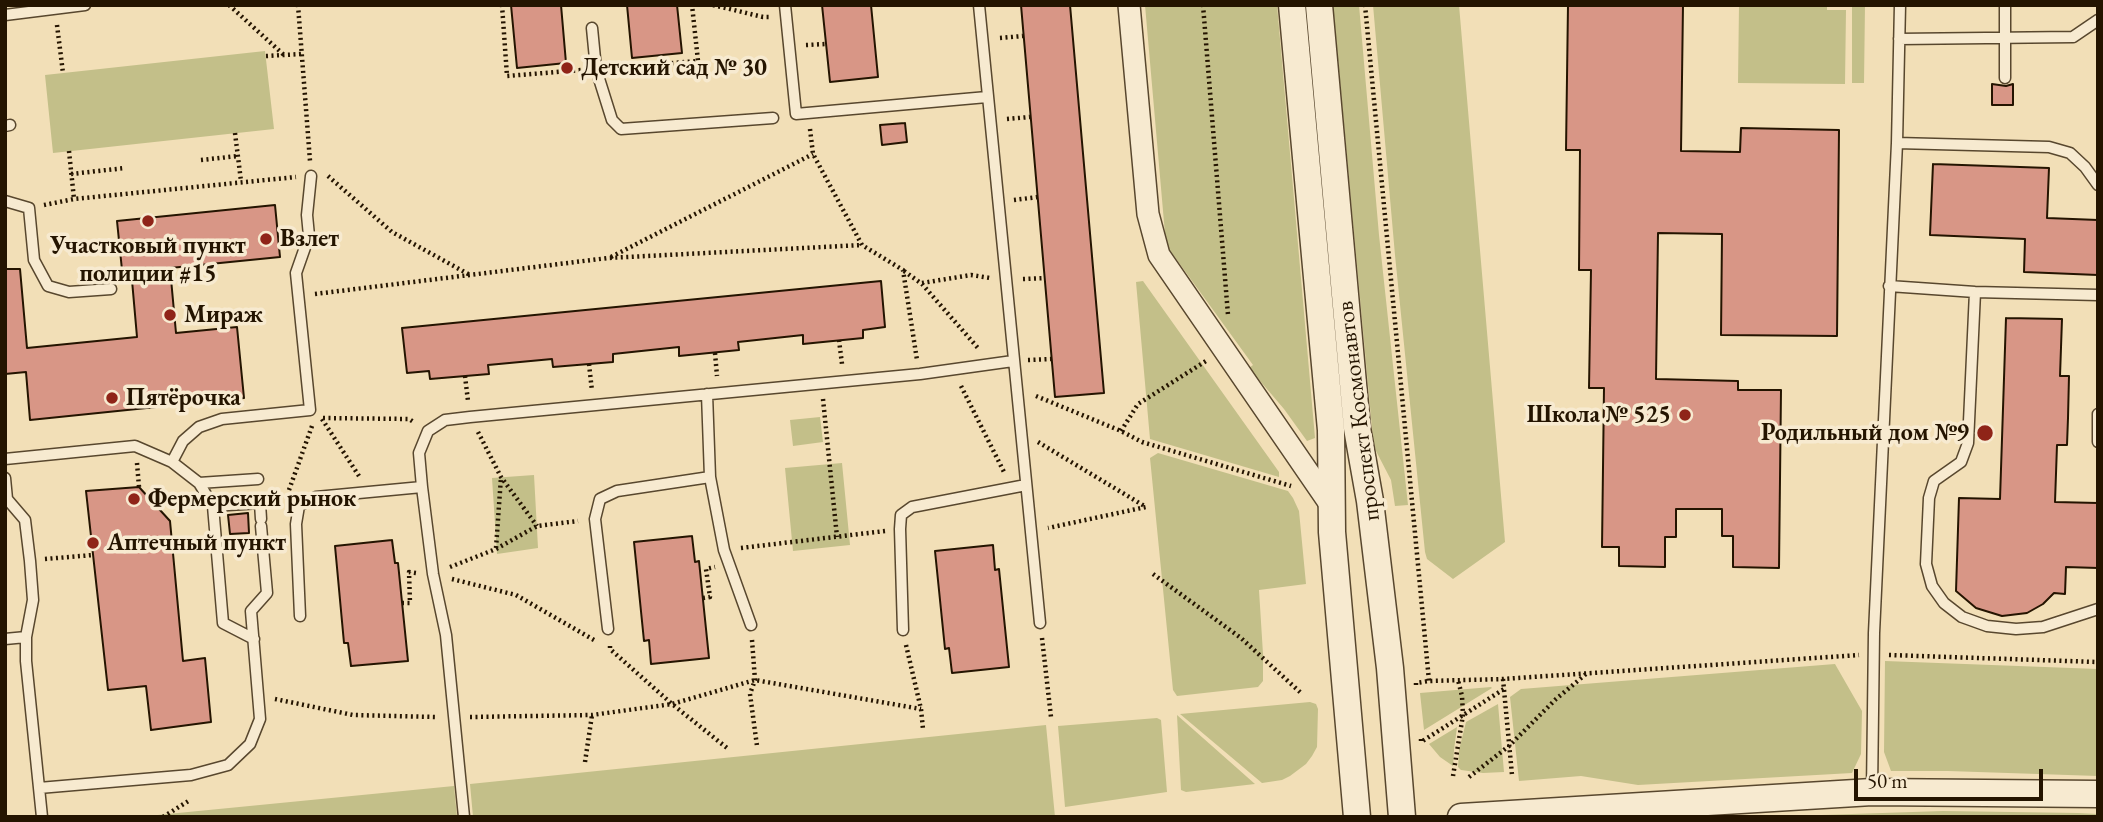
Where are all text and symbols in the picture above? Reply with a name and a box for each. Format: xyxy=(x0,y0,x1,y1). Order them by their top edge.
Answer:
place label: Детский сад № 30 xyxy=(581,54,767,82)
marker: Детский сад № 30 xyxy=(559,60,575,76)
marker: Участковый пункт полиции #15 xyxy=(140,213,156,229)
place label: Взлет xyxy=(280,225,339,253)
marker: Взлет xyxy=(258,231,274,247)
place label: Участковый пункт полиции #15 xyxy=(50,232,246,288)
street label: проспект Космонавтов xyxy=(1331,299,1387,523)
place label: Мираж xyxy=(184,301,263,329)
marker: Мираж xyxy=(162,307,178,323)
place label: Пятёрочка xyxy=(126,384,241,412)
marker: Пятёрочка xyxy=(104,390,120,406)
place label: Школа № 525 xyxy=(1527,401,1671,429)
marker: Школа № 525 xyxy=(1677,407,1693,423)
place label: Родильный дом №9 xyxy=(1761,419,1969,447)
marker: Родильный дом №9 xyxy=(1975,423,1995,443)
place label: Фермерский рынок xyxy=(148,485,356,513)
marker: Фермерский рынок xyxy=(126,491,142,507)
place label: Аптечный пункт xyxy=(107,529,286,557)
marker: Аптечный пункт xyxy=(85,535,101,551)
scale bar xyxy=(1858,756,2047,800)
text: 50 m xyxy=(1867,767,1908,794)

